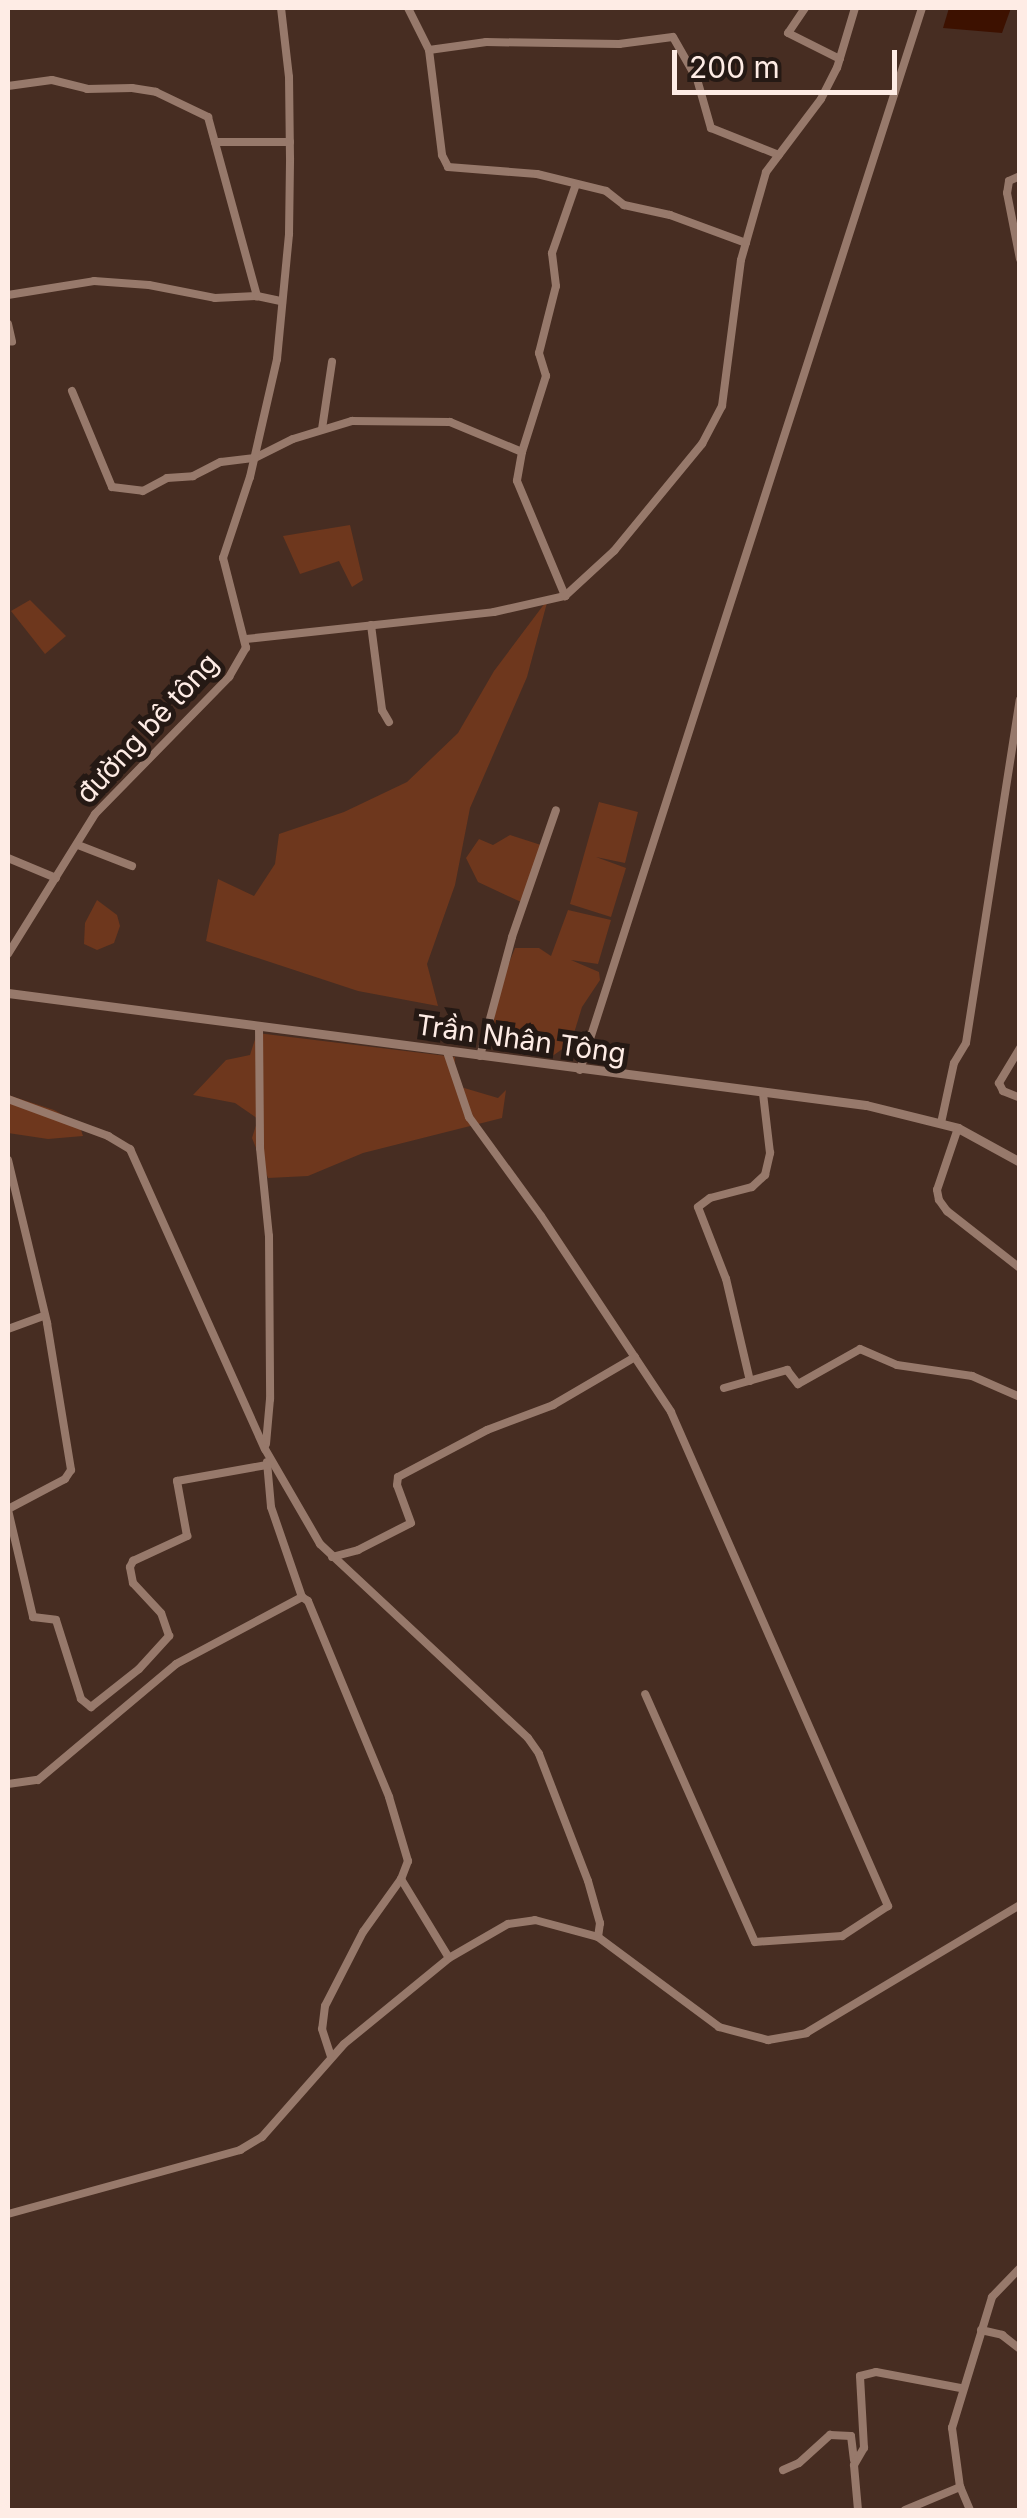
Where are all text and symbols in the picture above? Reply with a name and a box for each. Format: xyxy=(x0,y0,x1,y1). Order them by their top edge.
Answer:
scale bar xyxy=(677,30,902,92)
text: 200 m xyxy=(689,49,780,85)
street label: đường bê tông xyxy=(69,646,225,810)
street label: Trần Nhân Tông xyxy=(414,1008,628,1070)

